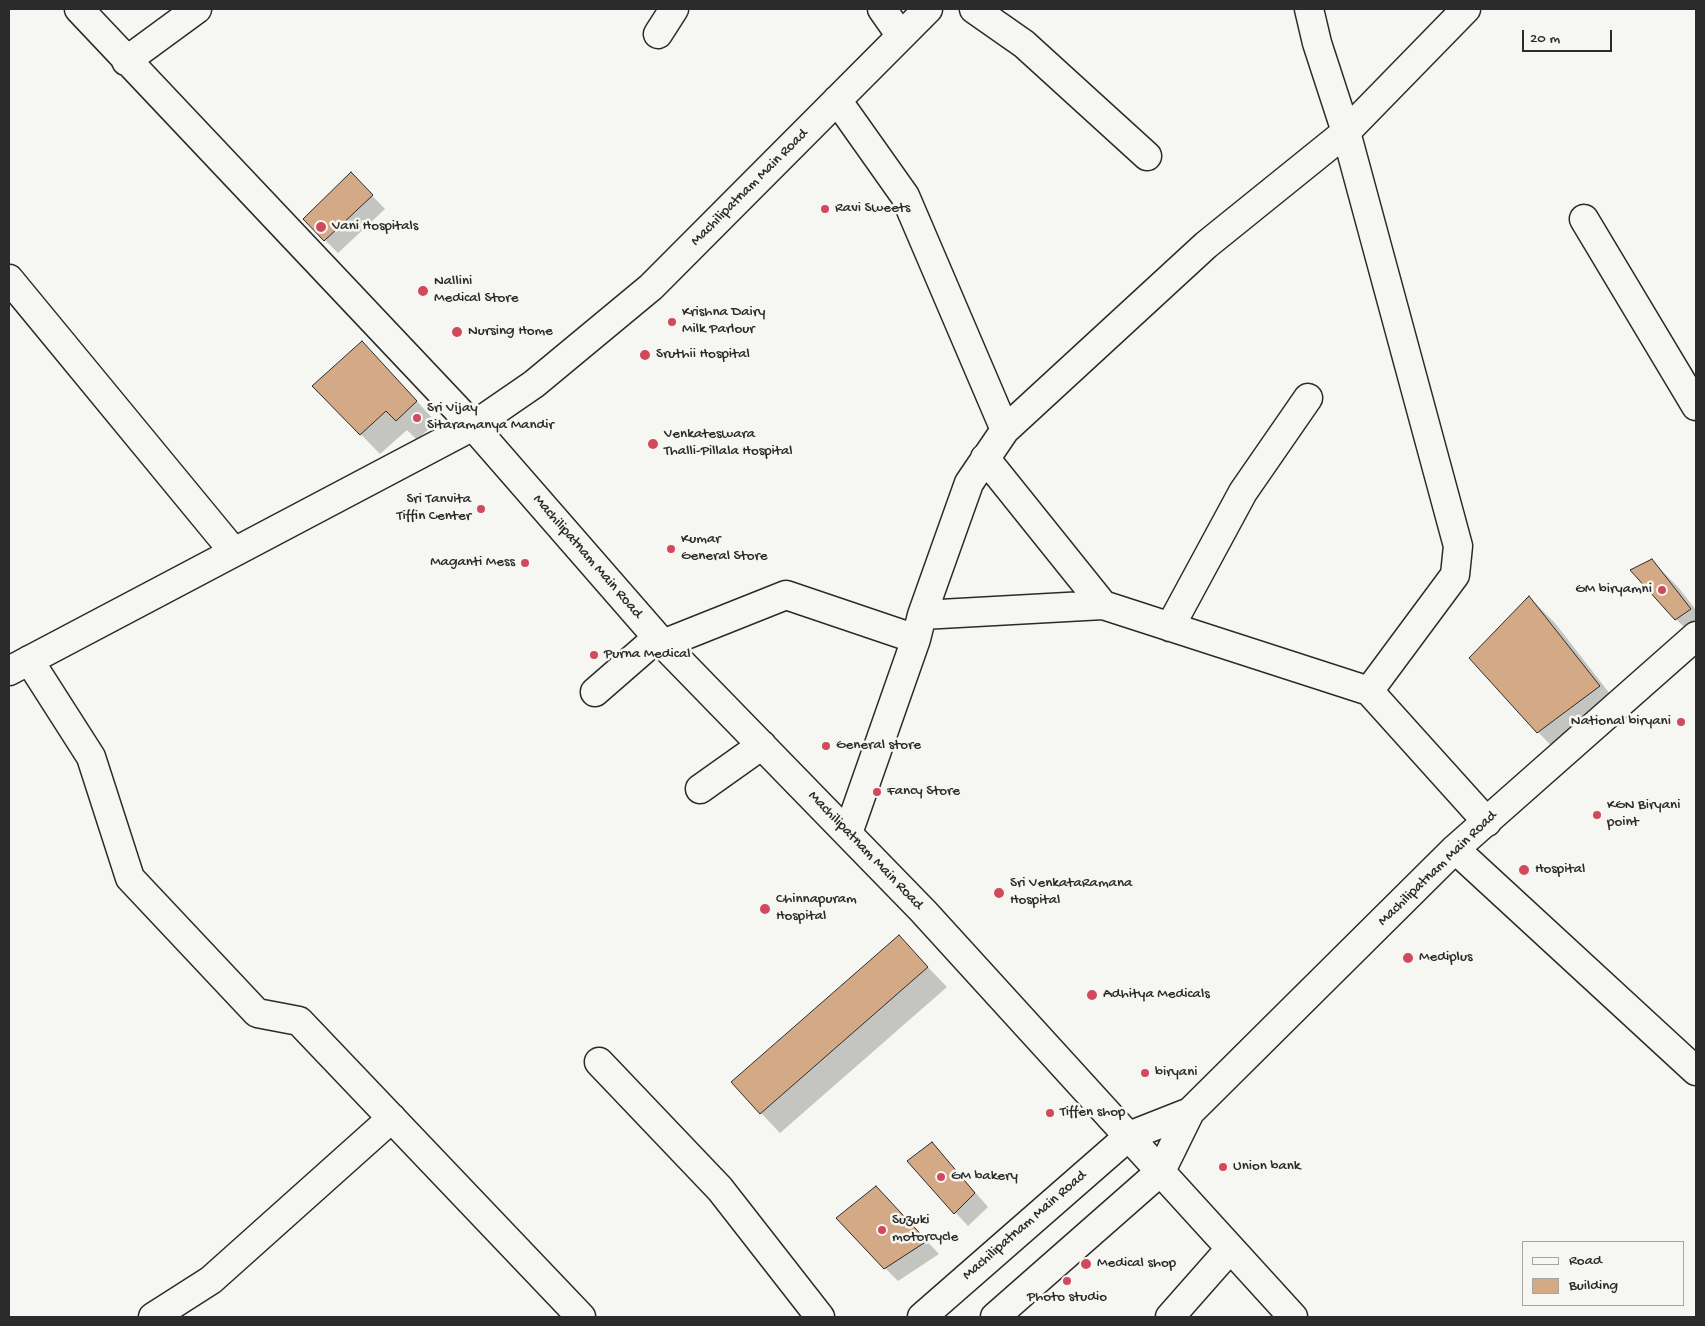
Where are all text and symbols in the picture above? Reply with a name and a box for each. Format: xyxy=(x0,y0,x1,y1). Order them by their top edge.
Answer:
scale bar xyxy=(1525,20,1615,52)
text: 20 m xyxy=(1530,30,1560,48)
street label: Machilipatnam Main Road xyxy=(688,126,812,250)
place label: Ravi Sweets xyxy=(835,200,910,218)
marker: Ravi Sweets xyxy=(819,203,831,215)
place label: Vani Hospitals xyxy=(332,218,418,236)
marker: Vani Hospitals xyxy=(314,220,328,234)
place label: Nallini Medical Store xyxy=(434,273,518,308)
marker: Nallini Medical Store xyxy=(416,284,430,298)
place label: Krishna Dairy Milk Parlour xyxy=(682,304,765,339)
marker: Krishna Dairy Milk Parlour xyxy=(666,316,678,328)
place label: Nursing Home xyxy=(468,323,553,341)
marker: Nursing Home xyxy=(450,325,464,339)
place label: Sruthii Hospital xyxy=(656,346,750,364)
marker: Sruthii Hospital xyxy=(638,348,652,362)
place label: Sri Vijay Sitaramanya Mandir xyxy=(427,400,554,435)
marker: Sri Vijay Sitaramanya Mandir xyxy=(411,412,423,424)
place label: Venkateswara Thalli-Pillala Hospital xyxy=(664,426,793,461)
marker: Venkateswara Thalli-Pillala Hospital xyxy=(646,437,660,451)
place label: Sri Tanvita Tiffin Center xyxy=(397,491,471,526)
street label: Machilipatnam Main Road xyxy=(528,491,646,623)
marker: Sri Tanvita Tiffin Center xyxy=(475,503,487,515)
place label: Kumar General Store xyxy=(681,531,767,566)
marker: Kumar General Store xyxy=(665,543,677,555)
place label: Maganti Mess xyxy=(430,554,515,572)
marker: Maganti Mess xyxy=(519,557,531,569)
place label: GM biryamni xyxy=(1575,581,1652,599)
marker: GM biryamni xyxy=(1656,584,1668,596)
place label: Purna Medical xyxy=(604,646,691,664)
marker: Purna Medical xyxy=(588,649,600,661)
place label: National biryani xyxy=(1571,713,1671,731)
marker: National biryani xyxy=(1675,716,1687,728)
place label: General store xyxy=(836,737,921,755)
marker: General store xyxy=(820,740,832,752)
place label: Fancy Store xyxy=(887,783,960,801)
marker: Fancy Store xyxy=(871,786,883,798)
street label: Machilipatnam Main Road xyxy=(803,788,927,914)
place label: KGN Biryani point xyxy=(1607,797,1680,832)
street label: Machilipatnam Main Road xyxy=(1375,807,1501,931)
marker: KGN Biryani point xyxy=(1591,809,1603,821)
place label: Hospital xyxy=(1535,861,1585,879)
marker: Hospital xyxy=(1517,863,1531,877)
place label: Sri VenkataRamana Hospital xyxy=(1010,875,1132,910)
marker: Sri VenkataRamana Hospital xyxy=(992,886,1006,900)
place label: Chinnapuram Hospital xyxy=(776,891,857,926)
marker: Chinnapuram Hospital xyxy=(758,902,772,916)
place label: Mediplus xyxy=(1419,949,1472,967)
marker: Mediplus xyxy=(1401,951,1415,965)
place label: Adhitya Medicals xyxy=(1103,986,1210,1004)
marker: Adhitya Medicals xyxy=(1085,988,1099,1002)
place label: biryani xyxy=(1155,1064,1198,1082)
marker: biryani xyxy=(1139,1067,1151,1079)
place label: Tiffen shop xyxy=(1060,1104,1125,1122)
marker: Tiffen shop xyxy=(1044,1107,1056,1119)
place label: Union bank xyxy=(1233,1158,1301,1176)
marker: Union bank xyxy=(1217,1161,1229,1173)
street label: Machilipatnam Main Road xyxy=(959,1167,1091,1285)
place label: GM bakery xyxy=(951,1168,1018,1186)
marker: GM bakery xyxy=(935,1171,947,1183)
place label: Suzuki motorcycle xyxy=(892,1212,958,1247)
marker: Suzuki motorcycle xyxy=(876,1224,888,1236)
legend xyxy=(1522,1241,1685,1306)
text: Road xyxy=(1569,1252,1602,1270)
place label: Medical shop xyxy=(1097,1255,1176,1273)
marker: Medical shop xyxy=(1079,1257,1093,1271)
marker: Photo studio xyxy=(1061,1275,1073,1287)
text: Building xyxy=(1569,1277,1618,1295)
place label: Photo studio xyxy=(1027,1289,1107,1307)

